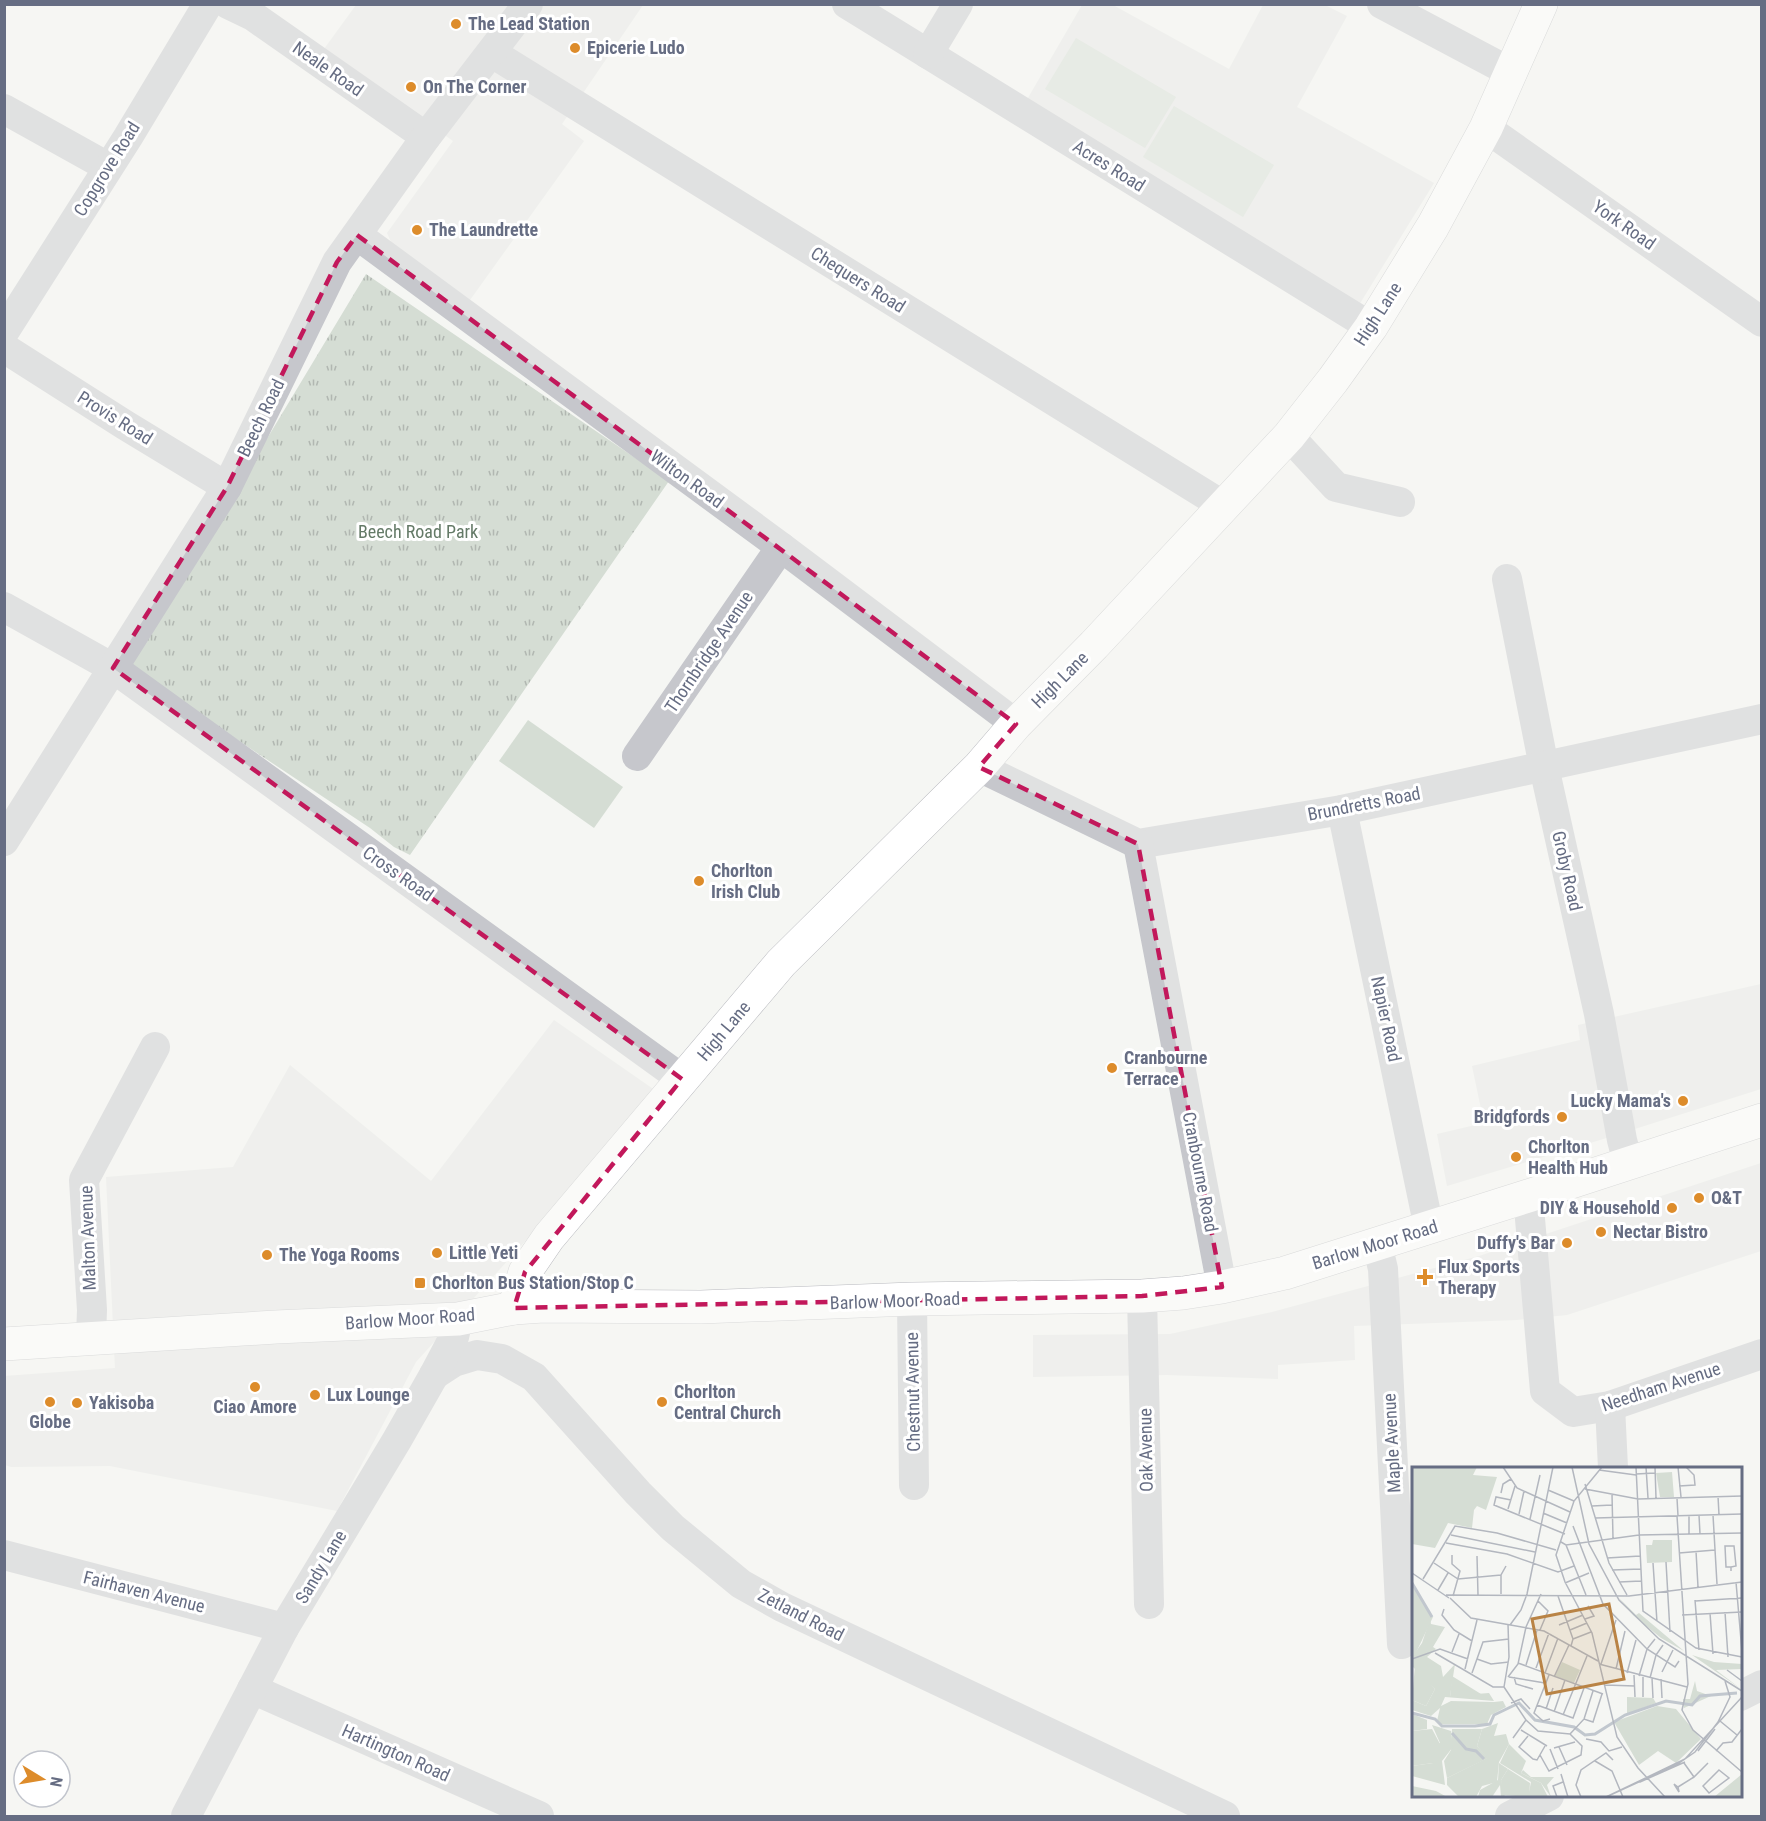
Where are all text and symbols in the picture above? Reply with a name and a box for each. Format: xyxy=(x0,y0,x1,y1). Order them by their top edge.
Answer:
place label: The Lead Station xyxy=(468,13,590,34)
marker: The Lead Station xyxy=(449,17,463,31)
street label: Neale Road xyxy=(289,37,368,100)
place label: Epicerie Ludo xyxy=(587,37,685,58)
marker: Epicerie Ludo xyxy=(568,41,582,55)
place label: On The Corner xyxy=(423,76,526,97)
marker: On The Corner xyxy=(404,80,418,94)
street label: Copgrove Road xyxy=(69,118,144,220)
street label: Acres Road xyxy=(1069,135,1149,196)
street label: York Road xyxy=(1589,195,1660,254)
place label: The Laundrette xyxy=(429,219,539,240)
marker: The Laundrette xyxy=(410,223,424,237)
street label: Chequers Road xyxy=(807,242,909,317)
street label: High Lane xyxy=(1349,278,1406,349)
street label: Beech Road xyxy=(233,375,288,460)
street label: Provis Road xyxy=(74,386,157,449)
street label: Wilton Road xyxy=(647,445,728,512)
park label: Beech Road Park xyxy=(358,521,478,542)
street label: Thornbridge Avenue xyxy=(660,587,757,716)
street label: High Lane xyxy=(1027,647,1092,712)
street label: Brundretts Road xyxy=(1306,782,1422,825)
street label: Groby Road xyxy=(1548,829,1587,913)
street label: Cross Road xyxy=(359,842,438,905)
place label: Chorlton Irish Club xyxy=(711,860,780,902)
marker: Chorlton Irish Club xyxy=(692,874,706,888)
street label: Napier Road xyxy=(1367,974,1406,1064)
street label: High Lane xyxy=(693,997,755,1065)
place label: Cranbourne Terrace xyxy=(1124,1047,1208,1089)
marker: Cranbourne Terrace xyxy=(1105,1061,1119,1075)
place label: Lucky Mama's xyxy=(1571,1090,1671,1111)
marker: Lucky Mama's xyxy=(1676,1094,1690,1108)
place label: Bridgfords xyxy=(1474,1106,1550,1127)
street label: Cranbourne Road xyxy=(1179,1110,1222,1234)
marker: Bridgfords xyxy=(1555,1110,1569,1124)
place label: Chorlton Health Hub xyxy=(1528,1136,1608,1178)
marker: Chorlton Health Hub xyxy=(1509,1150,1523,1164)
street label: Malton Avenue xyxy=(75,1185,100,1291)
place label: O&T xyxy=(1711,1187,1742,1208)
marker: O&T xyxy=(1692,1191,1706,1205)
place label: DIY & Household xyxy=(1540,1197,1660,1218)
marker: DIY & Household xyxy=(1665,1201,1679,1215)
street label: Barlow Moor Road xyxy=(1309,1215,1440,1274)
place label: Nectar Bistro xyxy=(1613,1221,1708,1242)
marker: Nectar Bistro xyxy=(1594,1225,1608,1239)
place label: Duffy's Bar xyxy=(1477,1232,1555,1253)
marker: Duffy's Bar xyxy=(1560,1236,1574,1250)
place label: Little Yeti xyxy=(449,1242,518,1263)
place label: The Yoga Rooms xyxy=(279,1244,400,1265)
marker: Little Yeti xyxy=(430,1246,444,1260)
marker: The Yoga Rooms xyxy=(260,1248,274,1262)
place label: Flux Sports Therapy xyxy=(1438,1256,1520,1298)
marker: Flux Sports Therapy xyxy=(1416,1268,1434,1286)
place label: Chorlton Bus Station/Stop C xyxy=(432,1272,634,1293)
marker: Chorlton Bus Station/Stop C xyxy=(413,1276,427,1290)
street label: Barlow Moor Road xyxy=(829,1288,960,1313)
street label: Barlow Moor Road xyxy=(344,1303,476,1334)
street label: Chestnut Avenue xyxy=(901,1332,924,1452)
street label: Needham Avenue xyxy=(1599,1357,1723,1416)
marker: Ciao Amore xyxy=(248,1380,262,1394)
place label: Chorlton Central Church xyxy=(674,1381,781,1423)
place label: Lux Lounge xyxy=(327,1384,410,1405)
marker: Lux Lounge xyxy=(308,1388,322,1402)
place label: Yakisoba xyxy=(89,1392,154,1413)
street label: Maple Avenue xyxy=(1378,1393,1405,1493)
marker: Globe xyxy=(43,1395,57,1409)
marker: Chorlton Central Church xyxy=(655,1395,669,1409)
marker: Yakisoba xyxy=(70,1396,84,1410)
place label: Ciao Amore xyxy=(213,1396,297,1417)
street label: Oak Avenue xyxy=(1134,1408,1157,1492)
place label: Globe xyxy=(29,1411,71,1432)
inset map xyxy=(1412,1467,1742,1797)
street label: Sandy Lane xyxy=(291,1526,351,1607)
street label: Fairhaven Avenue xyxy=(81,1566,207,1617)
street label: Zetland Road xyxy=(755,1584,848,1645)
street label: Hartington Road xyxy=(339,1719,453,1786)
north arrow xyxy=(12,1749,72,1809)
text: N xyxy=(46,1775,66,1788)

